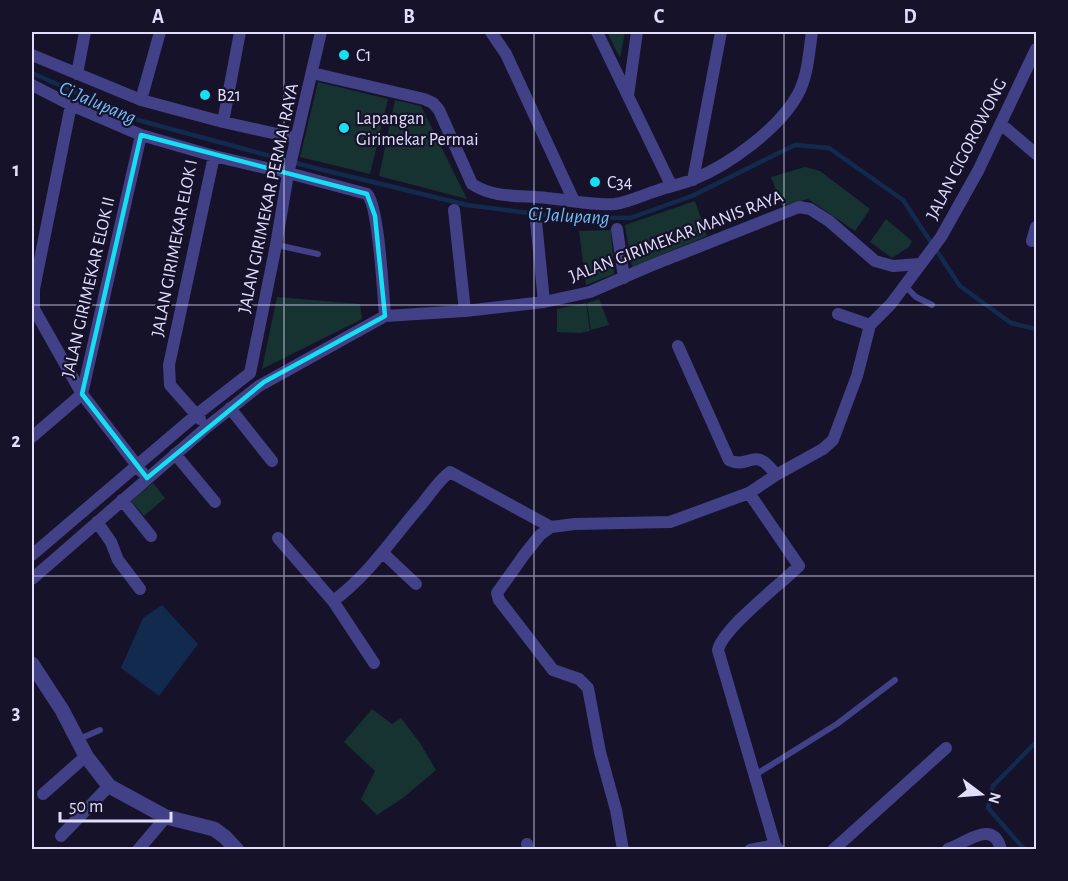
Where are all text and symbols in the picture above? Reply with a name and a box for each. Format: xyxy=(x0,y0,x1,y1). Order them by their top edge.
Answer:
text: A xyxy=(152,7,164,27)
text: B xyxy=(403,7,415,27)
text: C xyxy=(654,7,665,27)
text: D xyxy=(903,7,917,27)
place label: C1 xyxy=(356,47,372,65)
marker: C1 xyxy=(337,48,351,62)
street label: JALAN CIGOROWONG xyxy=(923,76,1010,223)
water label: Ci Jalupang xyxy=(56,78,139,128)
street label: JALAN GIRIMEKAR PERMAI RAYA xyxy=(236,81,302,315)
place label: B21 xyxy=(217,87,241,105)
marker: B21 xyxy=(198,88,212,102)
place label: Lapangan Girimekar Permai xyxy=(356,110,479,149)
marker: Lapangan Girimekar Permai xyxy=(337,121,351,135)
street label: JALAN GIRIMEKAR ELOK I xyxy=(149,158,201,338)
text: 1 xyxy=(12,160,20,180)
place label: C34 xyxy=(607,174,633,192)
marker: C34 xyxy=(588,175,602,189)
street label: JALAN GIRIMEKAR MANIS RAYA xyxy=(567,188,786,286)
street label: JALAN GIRIMEKAR ELOK II xyxy=(59,195,119,379)
water label: Ci Jalupang xyxy=(528,204,610,228)
text: 2 xyxy=(11,431,21,451)
text: 3 xyxy=(12,703,20,723)
north arrow xyxy=(951,764,1011,824)
scale bar xyxy=(60,785,171,823)
text: N xyxy=(985,790,1004,805)
text: 50 m xyxy=(69,798,103,816)

